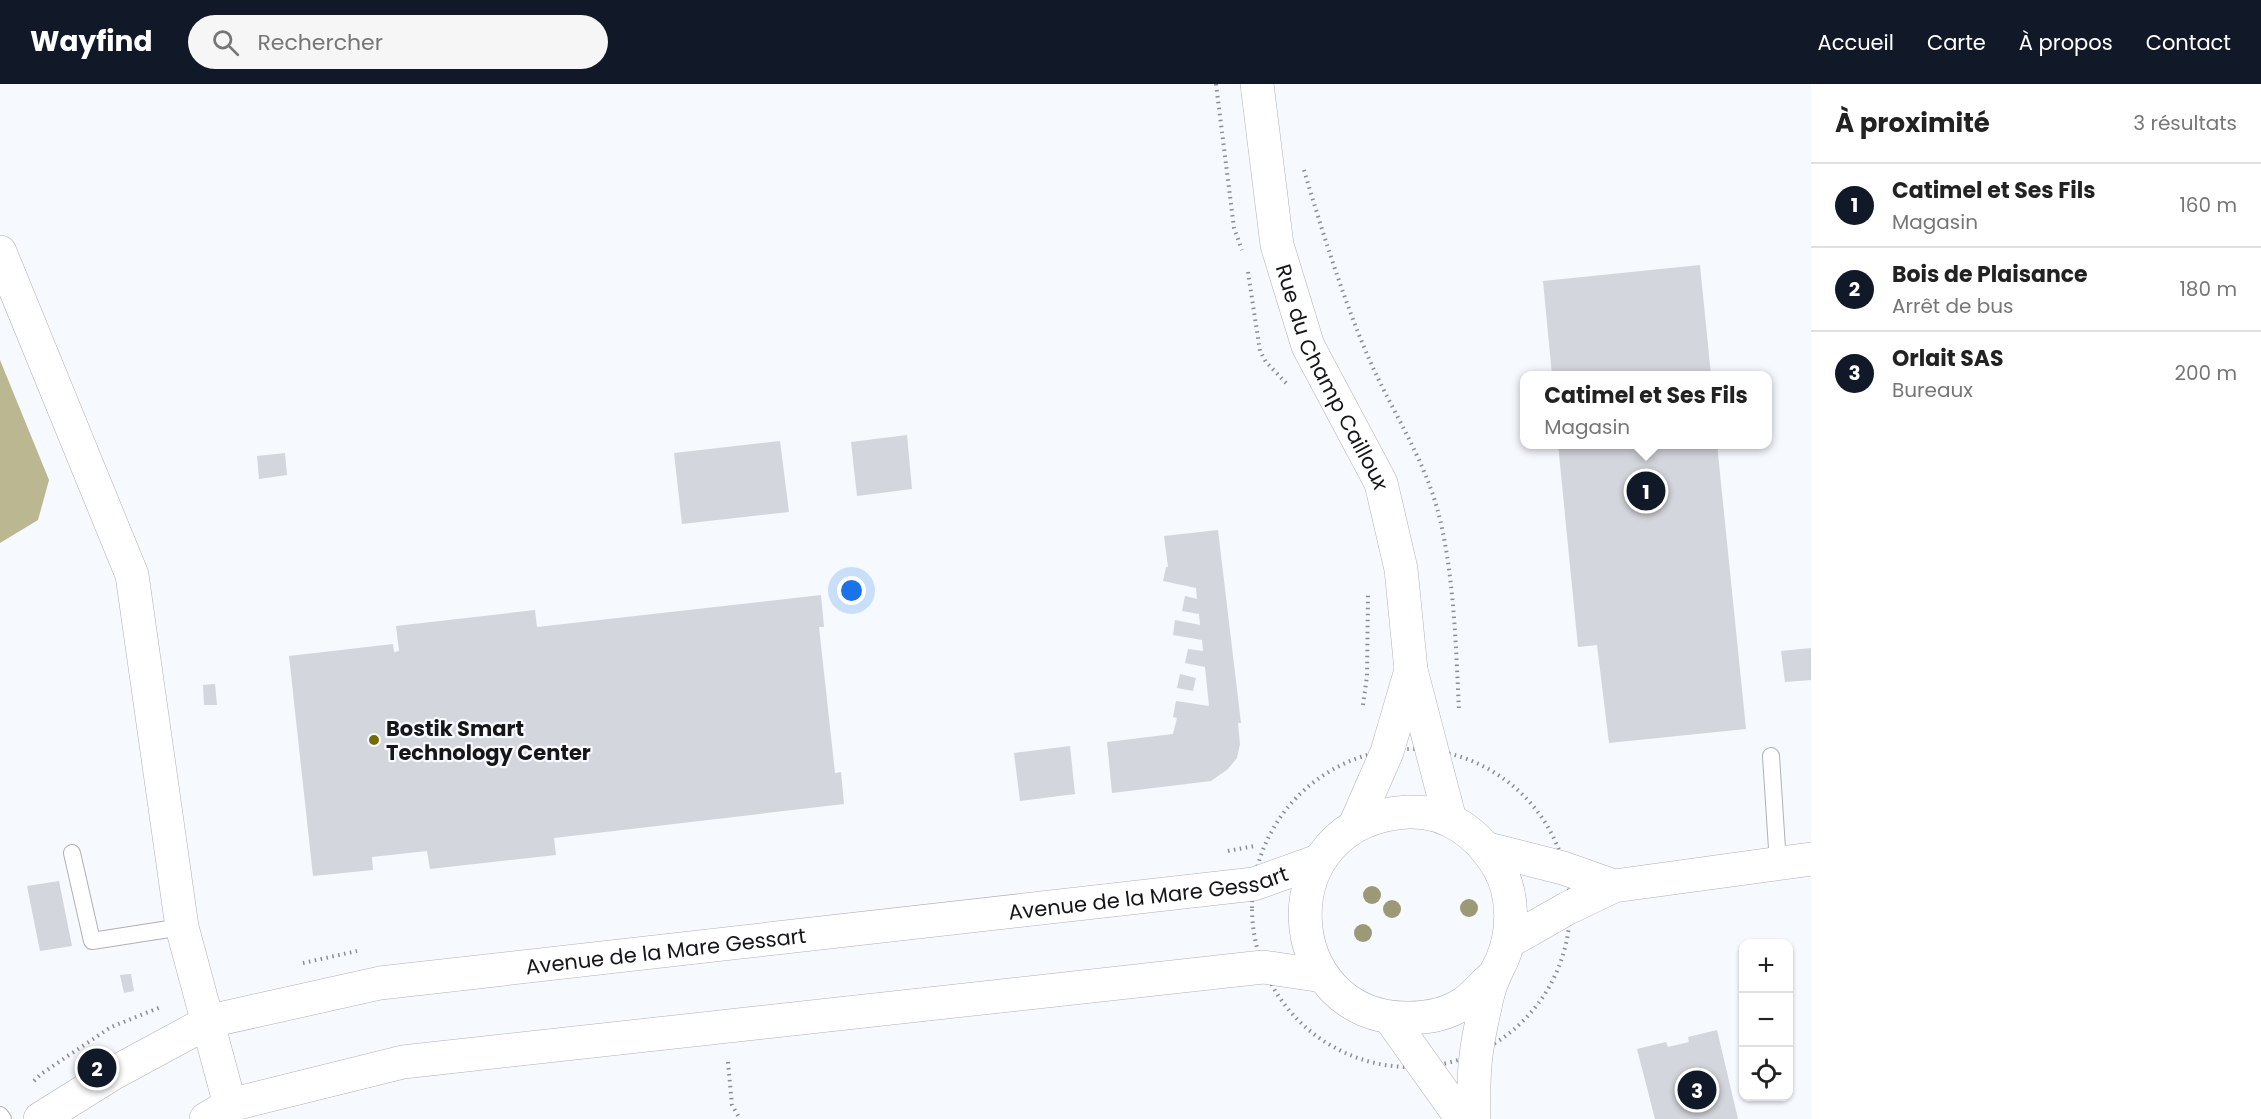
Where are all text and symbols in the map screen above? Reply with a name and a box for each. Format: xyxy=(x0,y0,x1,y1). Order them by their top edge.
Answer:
search box xyxy=(188,15,608,69)
text: Wayfind xyxy=(30,22,152,61)
icon: search xyxy=(209,26,242,59)
text: Rechercher xyxy=(257,27,383,58)
text: Accueil xyxy=(1817,28,1894,57)
text: Carte xyxy=(1927,28,1986,57)
text: À propos xyxy=(2019,28,2113,57)
text: Contact xyxy=(2146,28,2231,57)
text: À proximité xyxy=(1835,105,1990,141)
text: 3 résultats xyxy=(2133,109,2237,137)
text: Catimel et Ses Fils xyxy=(1892,175,2096,206)
text: 1 xyxy=(1851,191,1858,219)
text: 160 m xyxy=(2179,191,2237,219)
text: Magasin xyxy=(1892,208,1978,236)
text: Bois de Plaisance xyxy=(1892,259,2088,290)
street label: Rue du Champ Cailloux xyxy=(1269,260,1396,492)
text: 2 xyxy=(1849,275,1860,303)
text: 180 m xyxy=(2179,275,2237,303)
text: Arrêt de bus xyxy=(1892,292,2013,320)
text: Orlait SAS xyxy=(1892,343,2004,374)
text: 3 xyxy=(1848,359,1861,387)
text: 200 m xyxy=(2174,359,2237,387)
popup xyxy=(1520,371,1772,449)
text: Bureaux xyxy=(1892,376,1973,404)
text: Catimel et Ses Fils xyxy=(1544,380,1748,411)
text: Magasin xyxy=(1544,413,1630,441)
pin: 1 xyxy=(1626,468,1666,514)
your location xyxy=(837,576,866,605)
place label: Bostik Smart Technology Center xyxy=(386,714,591,767)
marker: Bostik Smart Technology Center xyxy=(367,733,381,747)
street label: Avenue de la Mare Gessart xyxy=(1007,859,1292,926)
street label: Avenue de la Mare Gessart xyxy=(524,920,807,981)
map controls xyxy=(1739,939,1793,1101)
button: + xyxy=(1739,939,1793,993)
button: − xyxy=(1739,993,1793,1047)
pin: 2 xyxy=(78,1046,116,1090)
button: locate xyxy=(1739,1047,1793,1101)
pin: 3 xyxy=(1678,1068,1716,1112)

